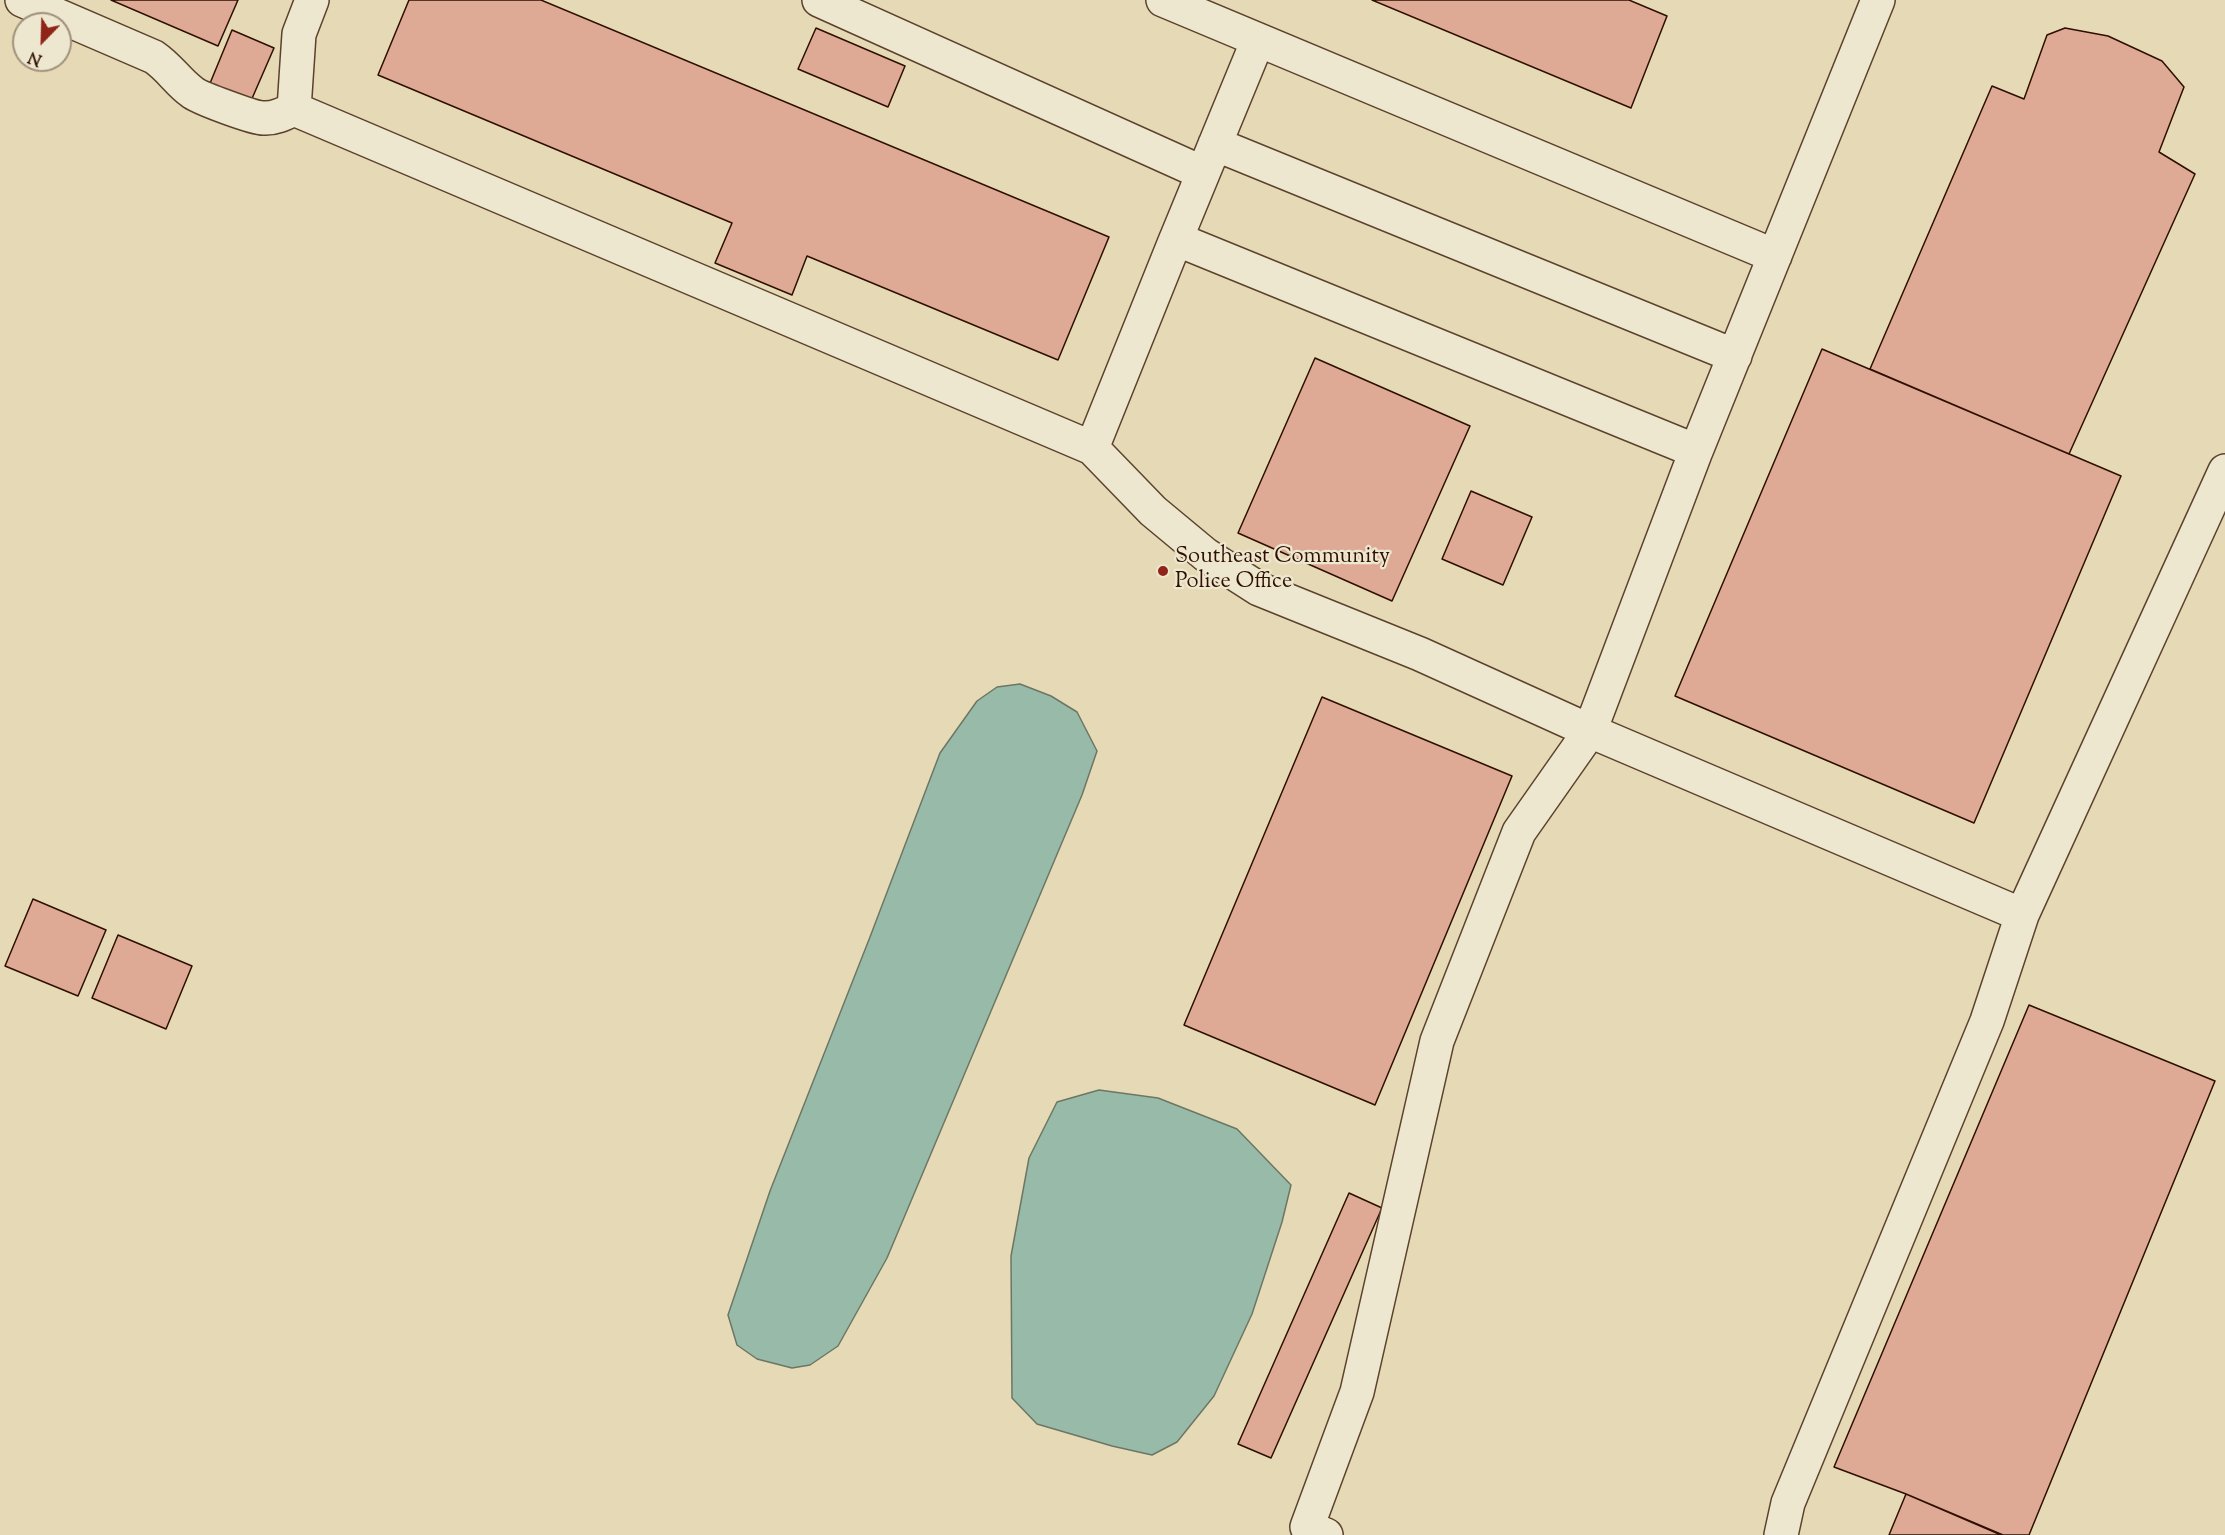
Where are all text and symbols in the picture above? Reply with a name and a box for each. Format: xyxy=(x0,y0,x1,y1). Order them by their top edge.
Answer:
north arrow xyxy=(12,12,72,72)
text: N xyxy=(25,44,46,70)
place label: Southeast Community Police Office xyxy=(1175,545,1390,596)
marker: Southeast Community Police Office xyxy=(1156,564,1170,578)

